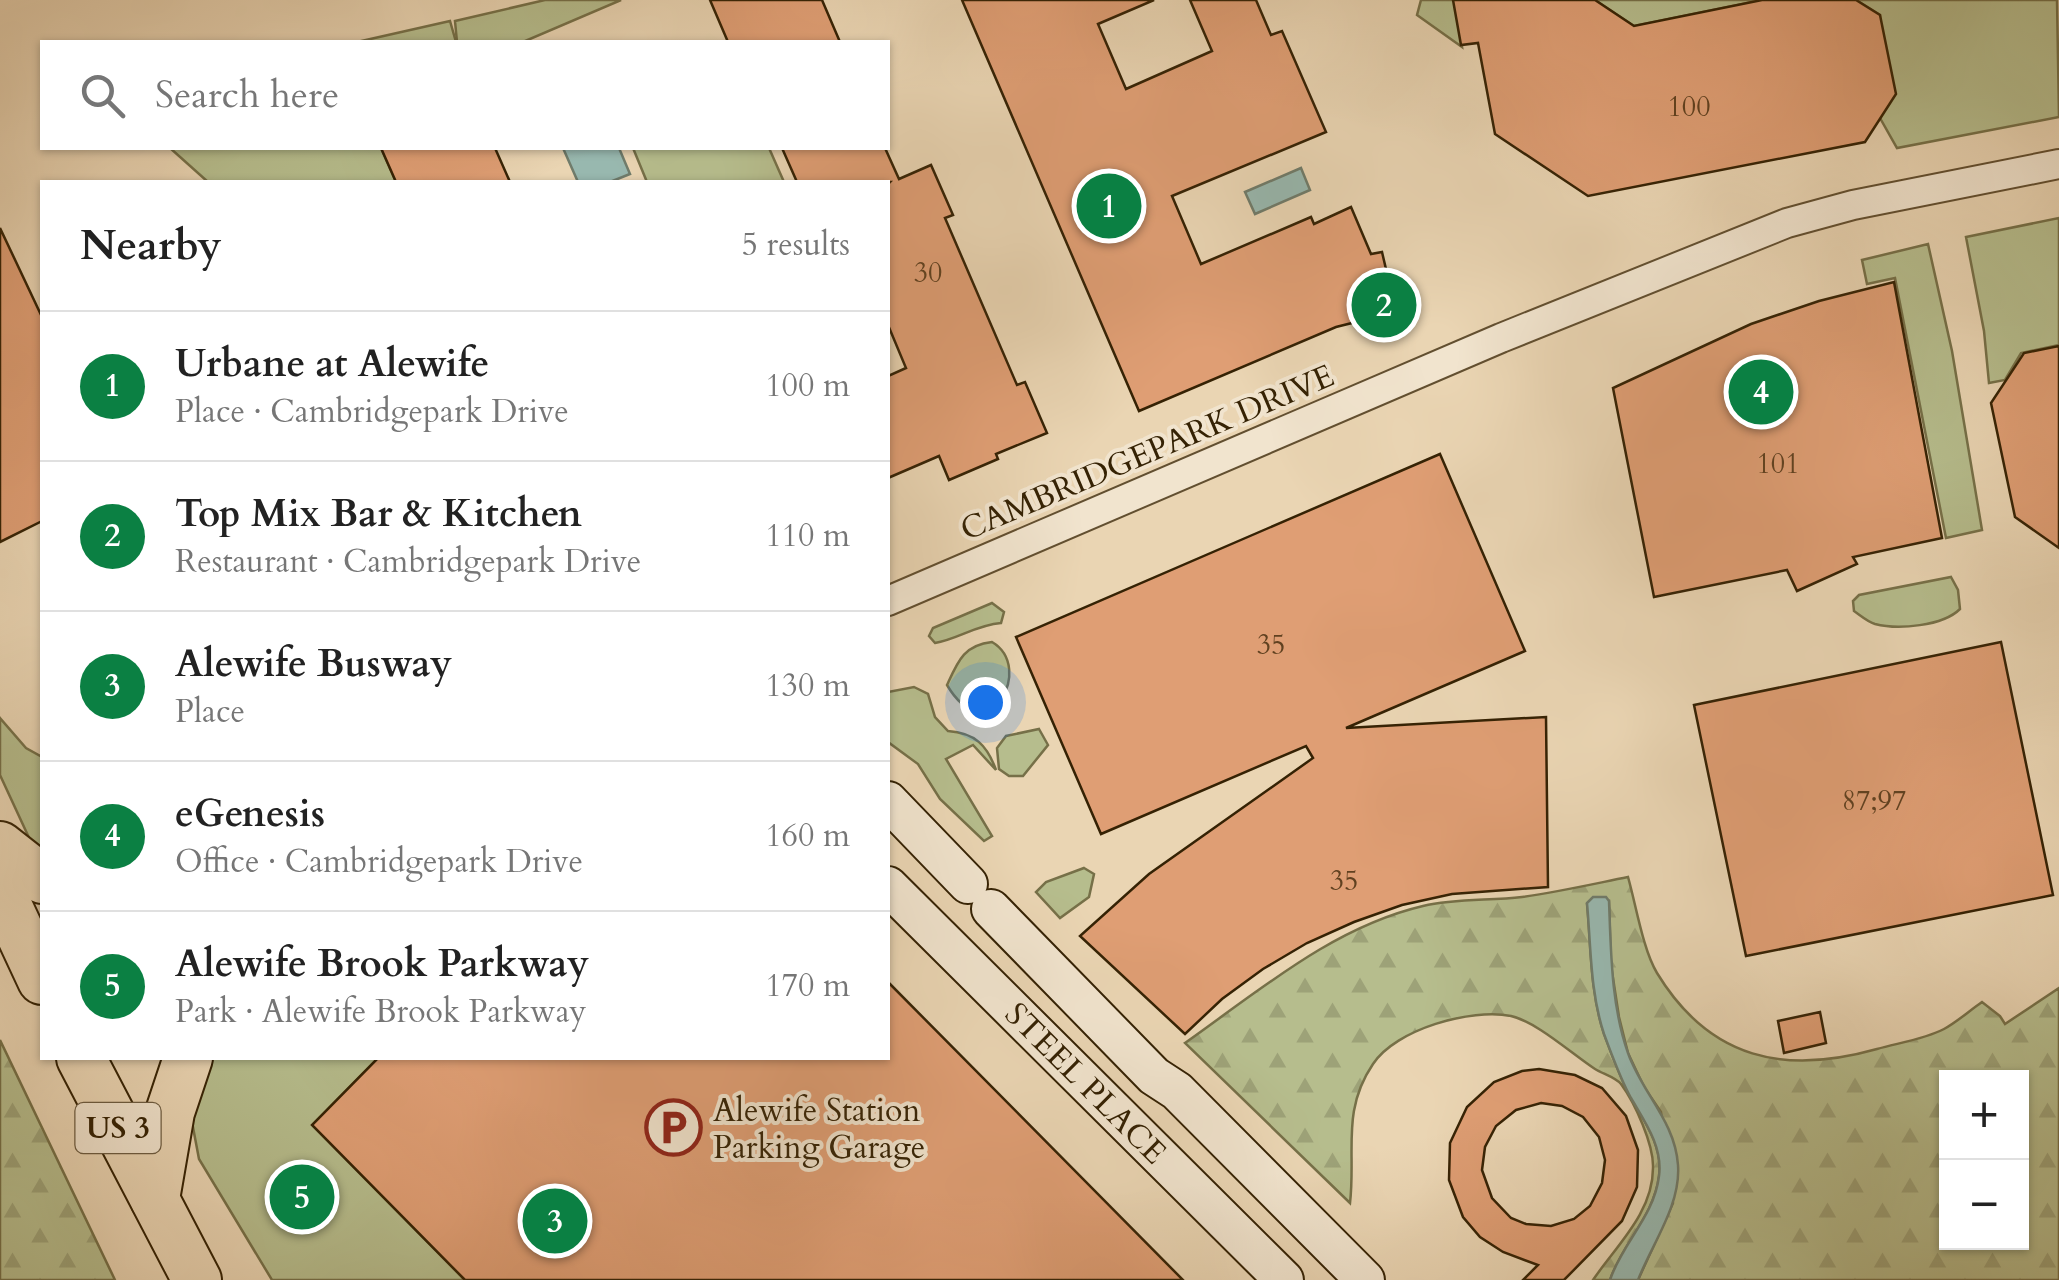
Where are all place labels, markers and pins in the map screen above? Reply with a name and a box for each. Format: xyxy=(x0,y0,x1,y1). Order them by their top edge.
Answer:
pin: 1 xyxy=(1076,168,1142,244)
pin: 2 xyxy=(1352,268,1416,342)
pin: 4 xyxy=(1728,354,1794,430)
place label: Alewife Station Parking Garage xyxy=(713,1089,925,1170)
parking icon: Alewife Station Parking Garage xyxy=(644,1098,704,1158)
pin: 5 xyxy=(270,1160,334,1234)
pin: 3 xyxy=(522,1184,588,1258)

